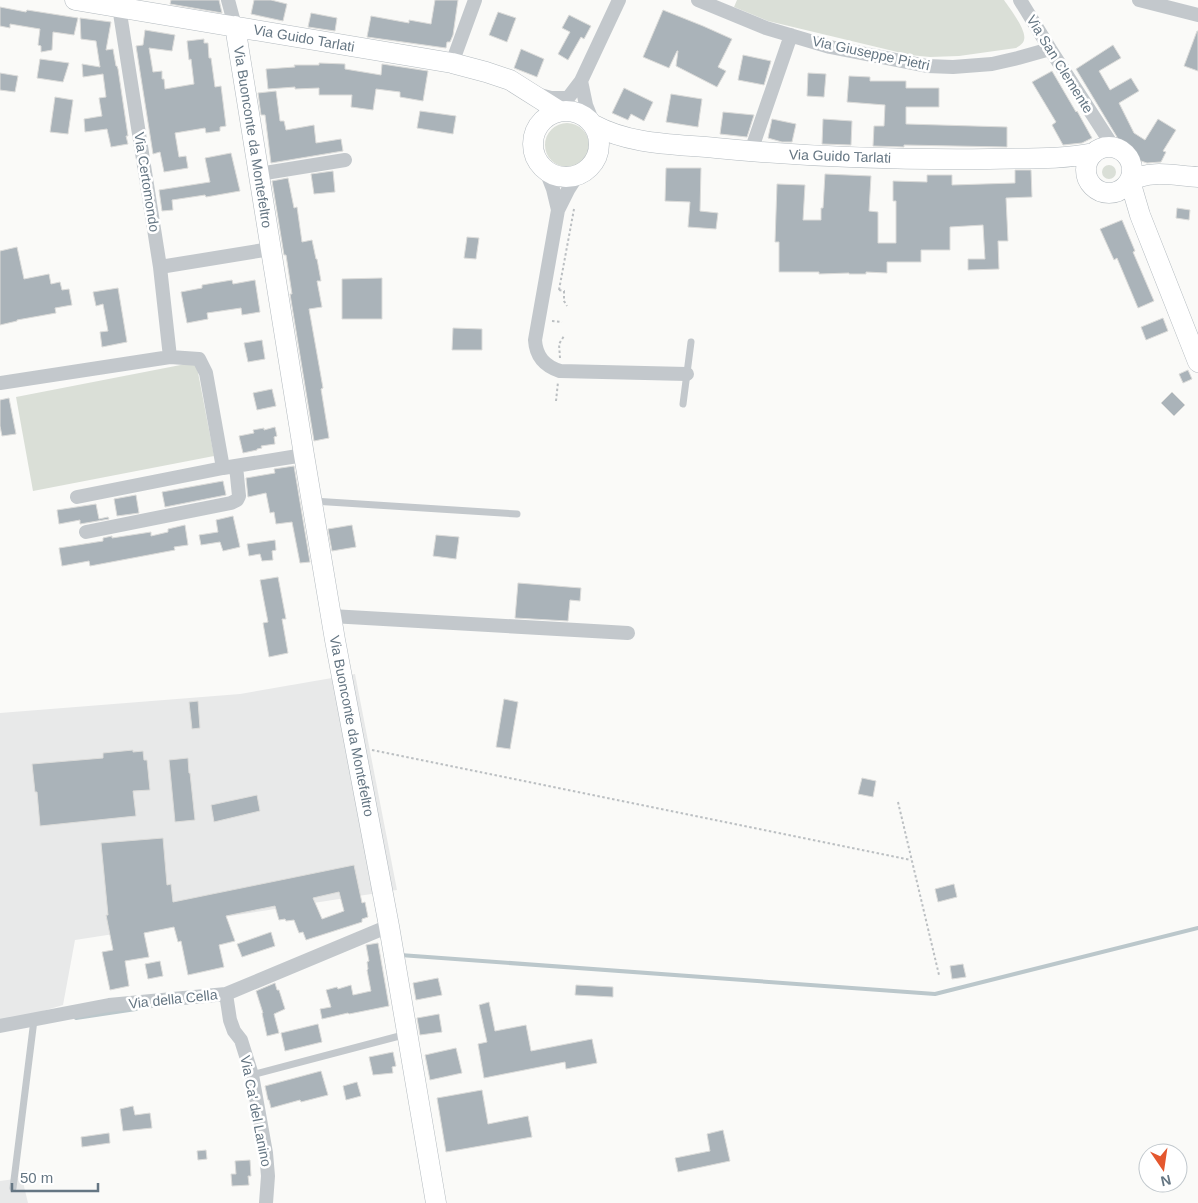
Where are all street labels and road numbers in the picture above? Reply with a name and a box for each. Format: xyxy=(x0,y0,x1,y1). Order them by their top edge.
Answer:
street label: Via San Clemente xyxy=(1023,12,1097,116)
street label: Via Guido Tarlati xyxy=(252,21,356,55)
street label: Via Giuseppe Pietri xyxy=(811,33,931,73)
street label: Via Buonconte da Montefeltro xyxy=(231,45,275,229)
street label: Via Certomondo xyxy=(131,131,163,233)
street label: Via Guido Tarlati xyxy=(789,146,891,166)
street label: Via Buonconte da Montefeltro xyxy=(327,634,377,818)
street label: Via della Cella xyxy=(128,986,218,1012)
street label: Via Ca' del Lanino xyxy=(237,1054,275,1168)

